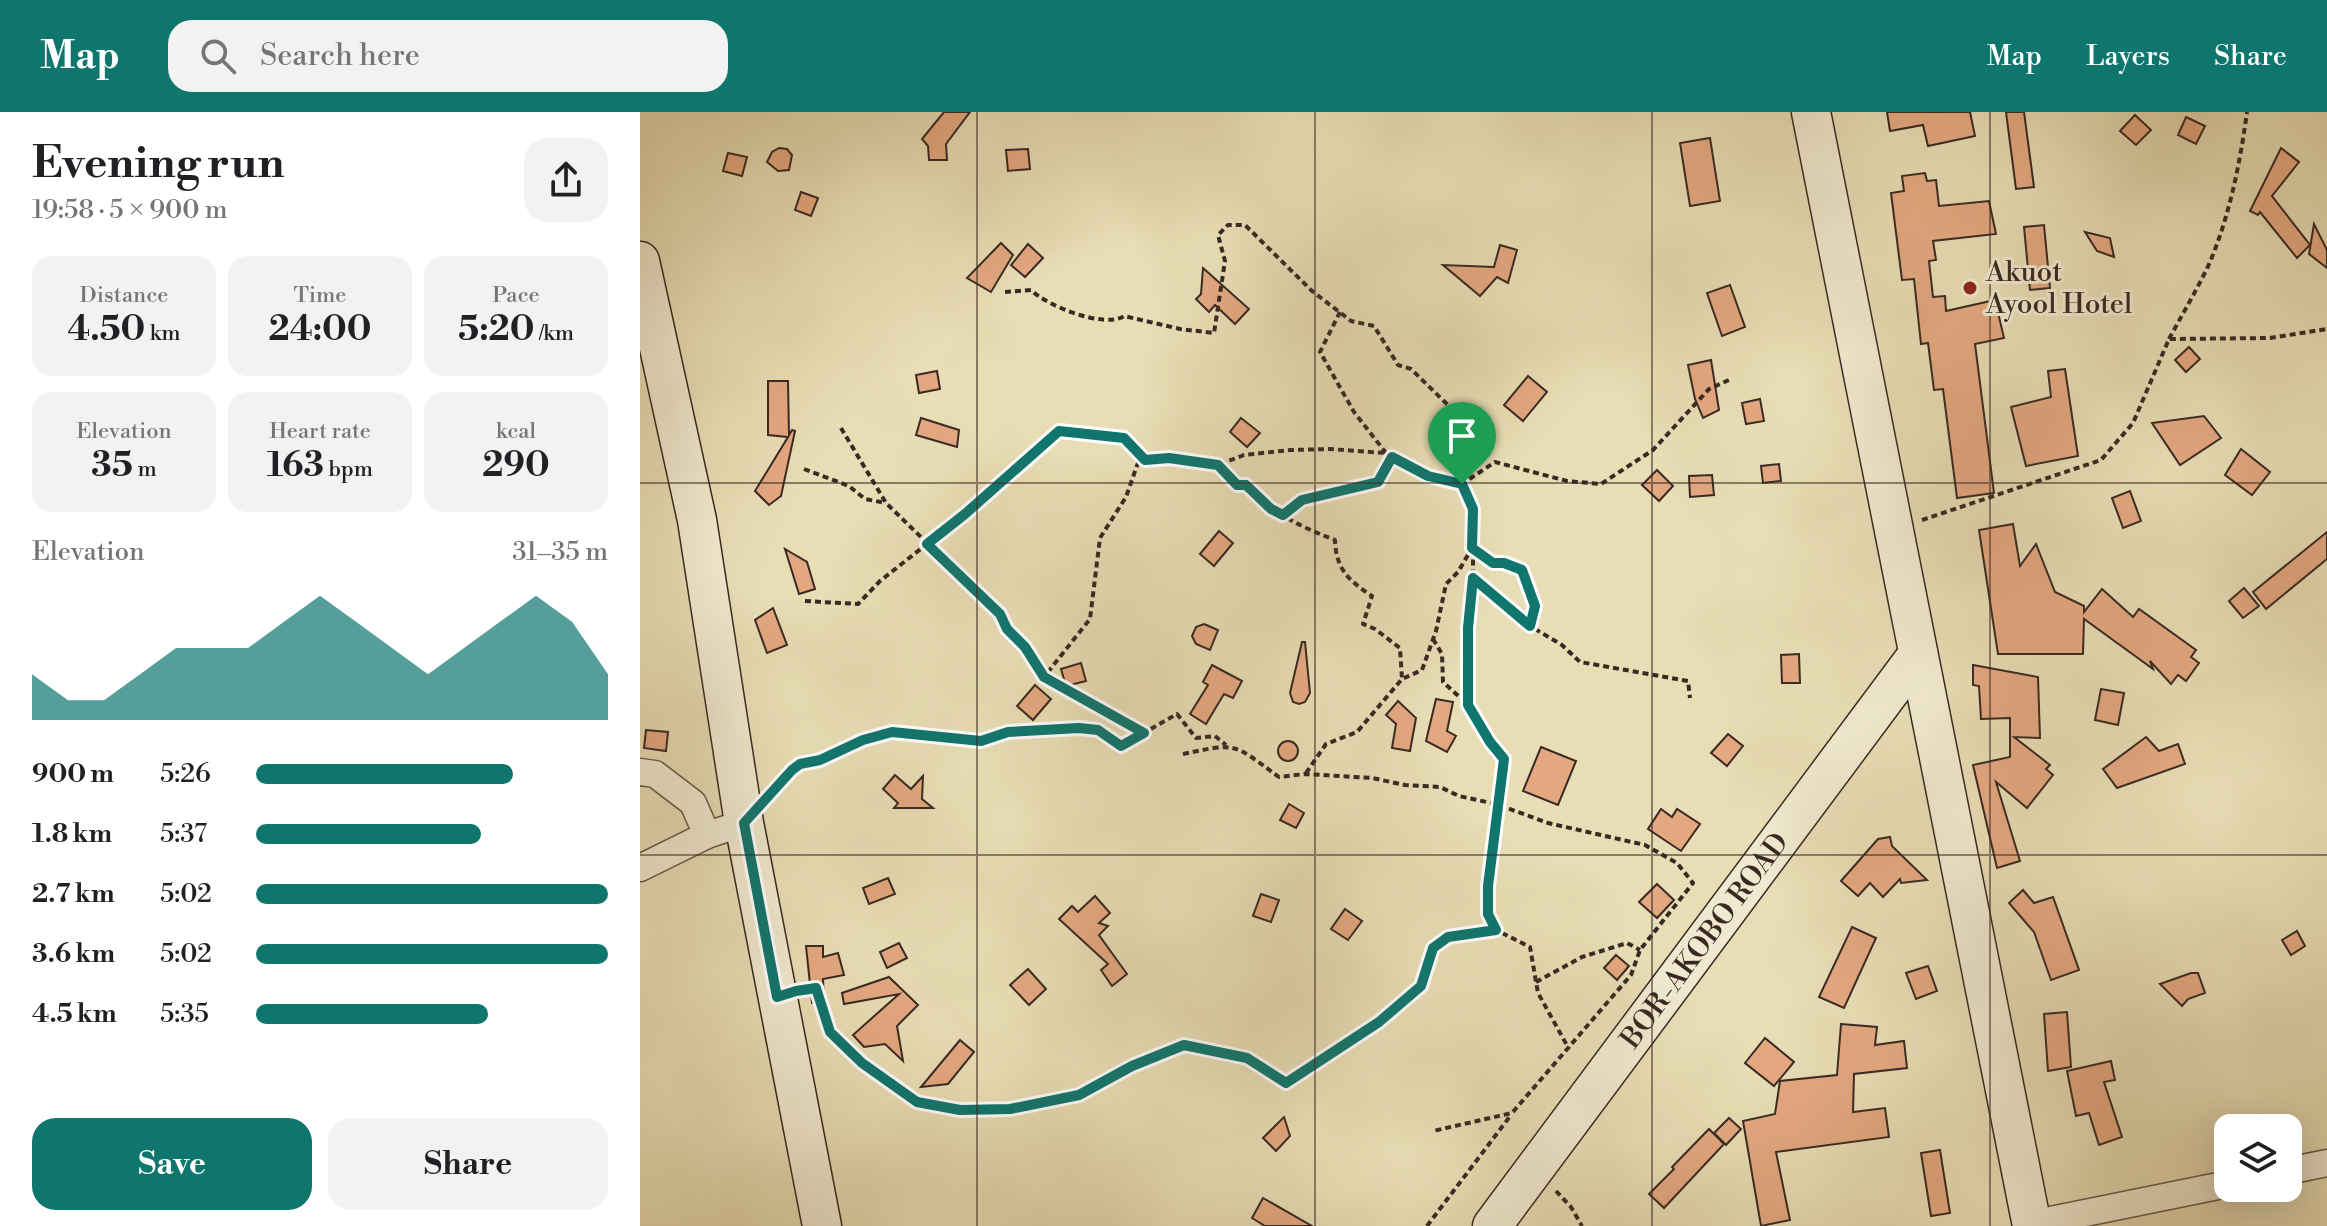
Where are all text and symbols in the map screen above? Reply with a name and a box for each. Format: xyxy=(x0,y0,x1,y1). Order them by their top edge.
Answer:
search box xyxy=(168,20,728,92)
text: Map xyxy=(40,33,120,80)
icon: search xyxy=(196,34,240,78)
text: Search here xyxy=(260,37,420,75)
text: Map xyxy=(1987,39,2042,74)
text: Layers xyxy=(2086,39,2170,74)
text: Share xyxy=(2214,39,2287,74)
text: Evening run xyxy=(32,136,285,191)
button: share xyxy=(524,138,608,222)
text: 19:58 · 5 × 900 m xyxy=(32,194,228,226)
place label: Akuot Ayool Hotel xyxy=(1985,255,2132,322)
marker: Akuot Ayool Hotel xyxy=(1961,279,1979,297)
text: Distance xyxy=(80,282,168,309)
text: Time xyxy=(294,282,346,309)
text: Pace xyxy=(492,282,540,309)
text: 4.50 xyxy=(67,309,145,351)
text: 24:00 xyxy=(268,309,372,351)
text: 5:20 xyxy=(458,309,534,351)
text: km xyxy=(145,320,181,347)
text: /km xyxy=(534,320,574,347)
pin xyxy=(1428,402,1496,484)
icon: arrive xyxy=(1440,414,1484,458)
text: Elevation xyxy=(76,418,172,445)
text: Heart rate xyxy=(269,418,371,445)
text: kcal xyxy=(496,418,536,445)
text: 35 xyxy=(91,445,133,487)
text: 163 xyxy=(267,445,324,487)
text: 290 xyxy=(482,445,550,487)
text: m xyxy=(133,456,157,483)
text: bpm xyxy=(324,456,373,483)
text: Elevation xyxy=(32,536,145,568)
text: 31–35 m xyxy=(512,536,608,568)
text: 900 m xyxy=(32,758,114,790)
text: 5:26 xyxy=(160,758,211,790)
text: 1.8 km xyxy=(32,818,112,850)
text: 5:37 xyxy=(160,818,207,850)
street label: BOR-AKOBO ROAD xyxy=(1612,826,1796,1056)
text: 2.7 km xyxy=(32,878,115,910)
text: 5:02 xyxy=(160,878,212,910)
text: 3.6 km xyxy=(32,938,115,970)
text: 5:02 xyxy=(160,938,212,970)
text: 4.5 km xyxy=(32,998,117,1030)
text: 5:35 xyxy=(160,998,209,1030)
map controls xyxy=(2214,1114,2302,1202)
button: layers xyxy=(2214,1114,2302,1202)
button: Save xyxy=(32,1118,312,1210)
button: Share xyxy=(328,1118,608,1210)

